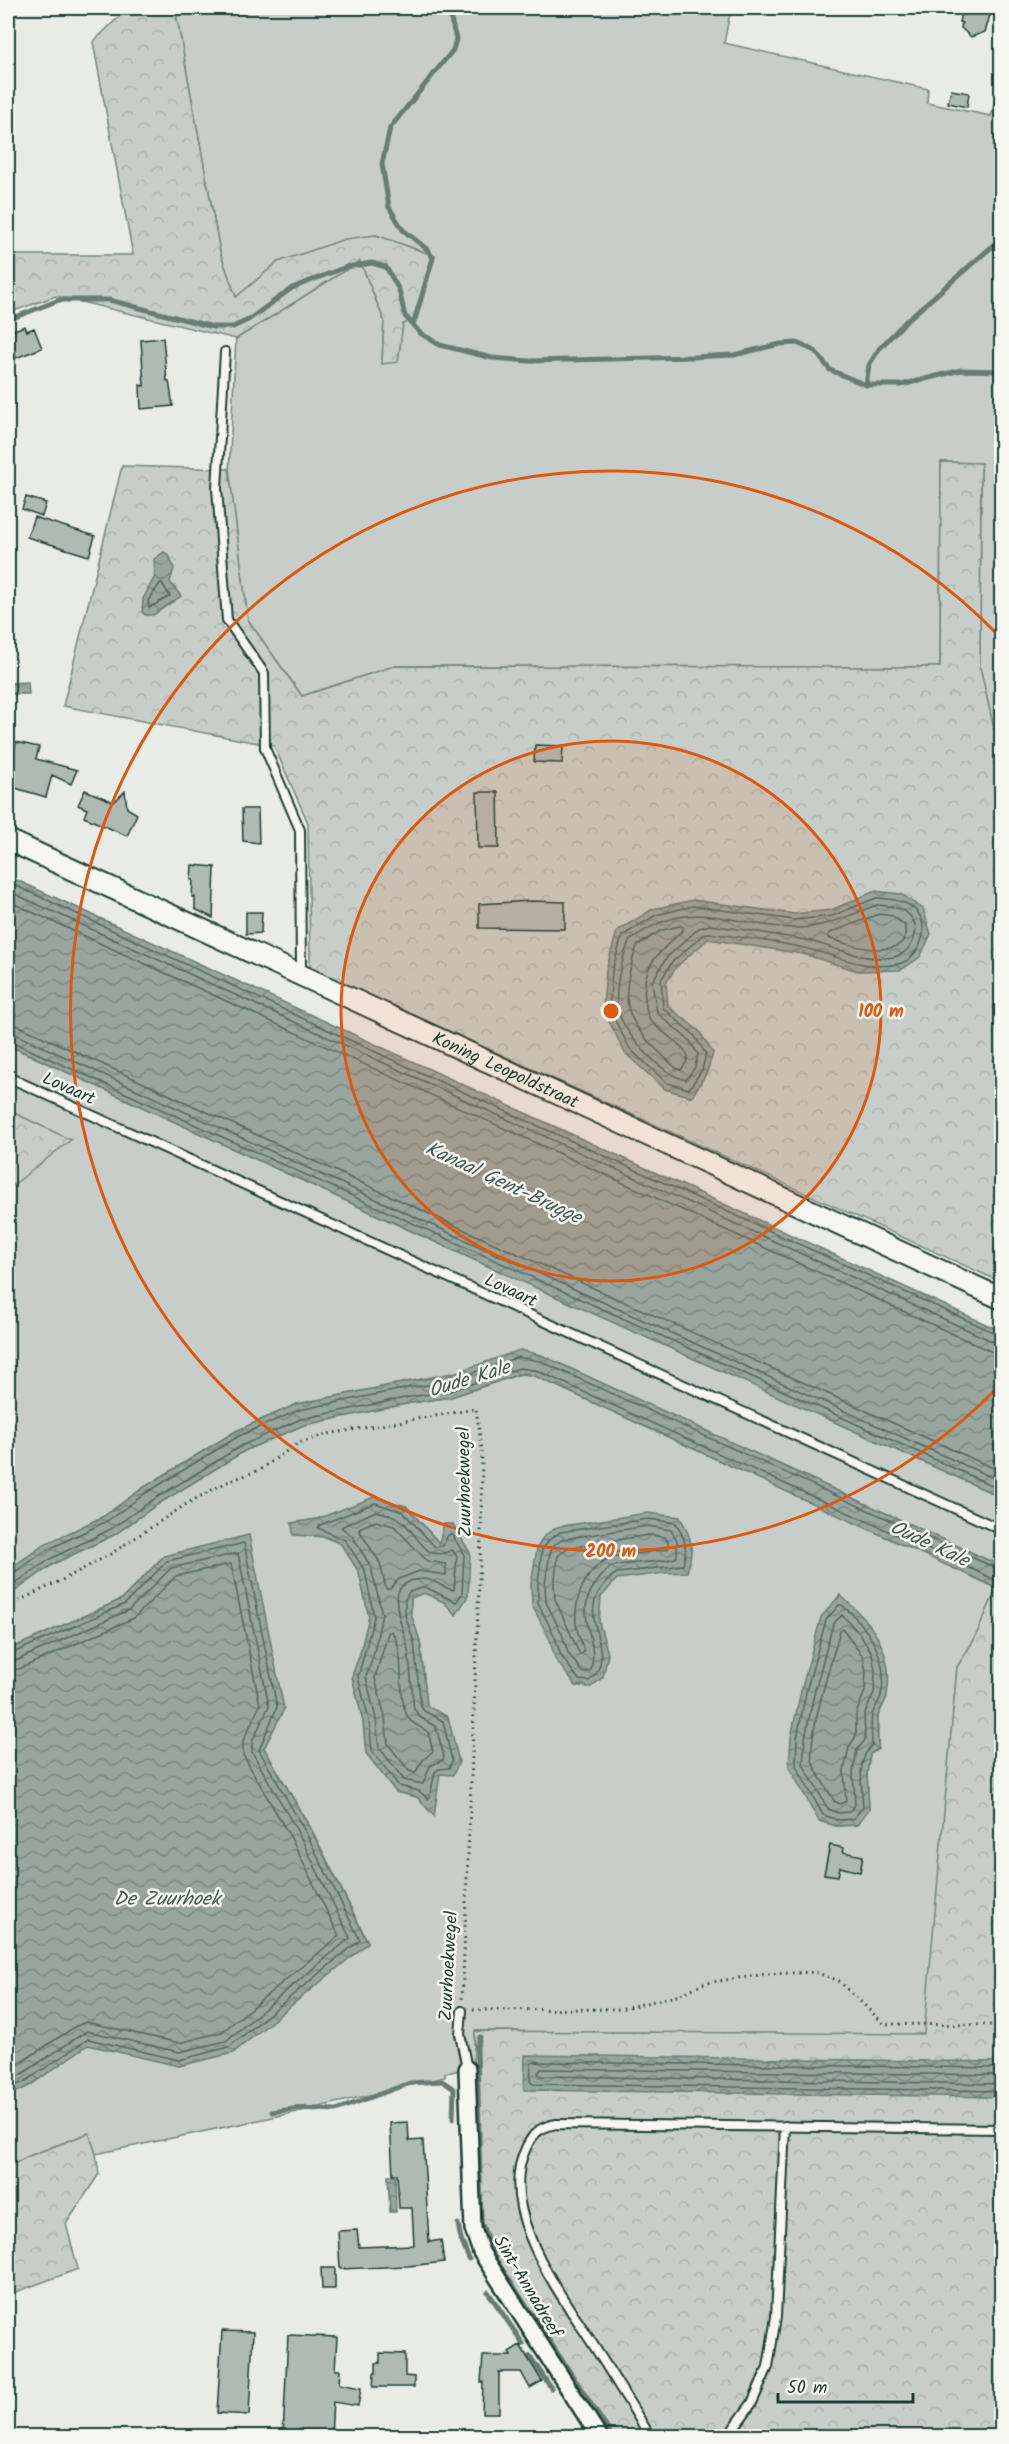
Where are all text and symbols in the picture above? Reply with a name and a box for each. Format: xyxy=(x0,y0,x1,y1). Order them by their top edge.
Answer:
text: 100 m xyxy=(858,998,904,1027)
centre of rings xyxy=(601,1001,621,1021)
street label: Koning Leopoldstraat xyxy=(427,1025,584,1118)
street label: Lovaart xyxy=(37,1065,101,1114)
water label: Kanaal Gent-Brugge xyxy=(420,1134,588,1235)
street label: Lovaart xyxy=(479,1267,543,1317)
water label: Oude Kale xyxy=(425,1352,516,1407)
street label: Zuurhoekwegel xyxy=(450,1426,481,1537)
water label: Oude Kale xyxy=(884,1513,976,1578)
text: 200 m xyxy=(586,1538,637,1567)
water label: De Zuurhoek xyxy=(114,1884,223,1916)
street label: Zuurhoekwegel xyxy=(432,1910,467,2022)
street label: Sint-Annadreef xyxy=(485,2230,570,2345)
scale bar xyxy=(778,2366,913,2404)
text: 50 m xyxy=(787,2374,827,2403)

